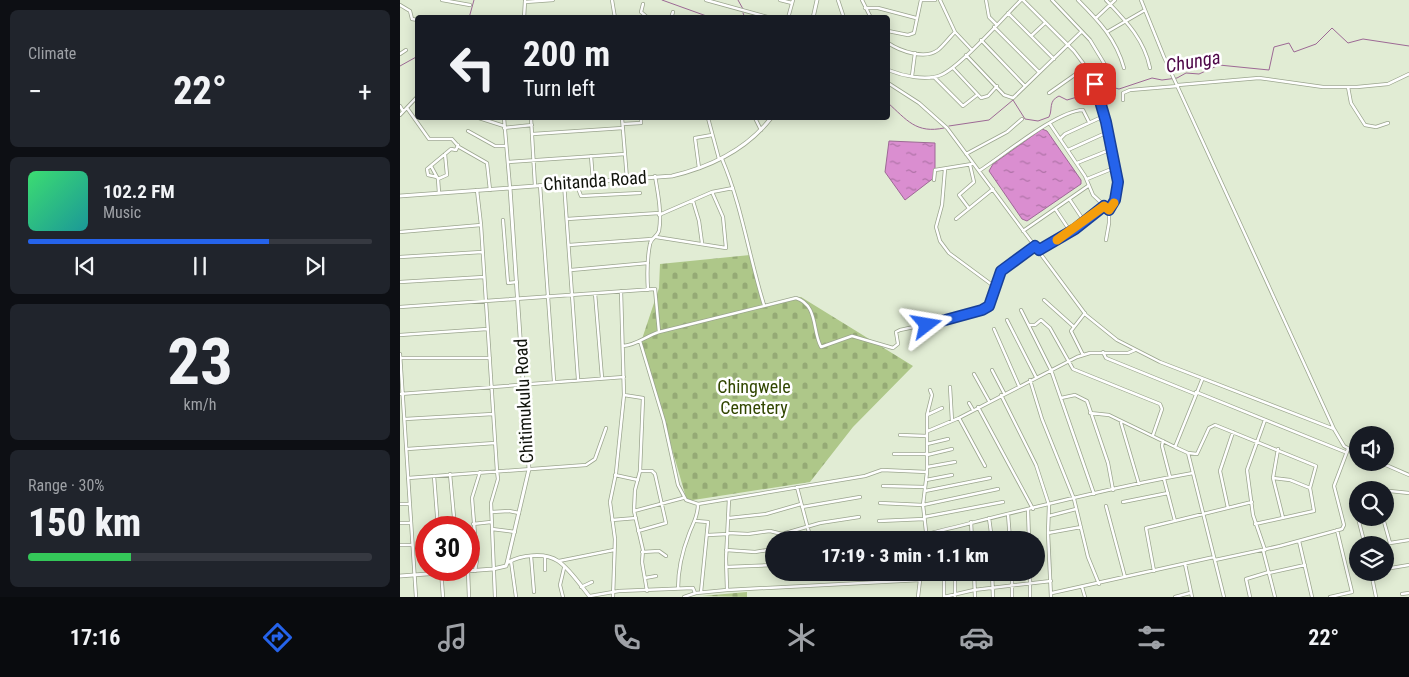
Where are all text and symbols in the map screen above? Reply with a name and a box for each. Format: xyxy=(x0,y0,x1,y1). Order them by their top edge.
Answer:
text: 200 m xyxy=(523,34,610,75)
icon: left xyxy=(440,35,505,100)
text: Climate xyxy=(28,44,76,63)
water label: Chunga xyxy=(1164,45,1222,78)
pin xyxy=(1074,63,1116,105)
text: 22° xyxy=(173,69,227,113)
icon: arrive xyxy=(1081,70,1109,98)
text: − xyxy=(28,75,42,108)
text: + xyxy=(358,75,372,108)
text: Turn left xyxy=(523,76,595,101)
street label: Chitanda Road xyxy=(543,166,647,195)
text: 102.2 FM xyxy=(103,180,175,203)
text: Music xyxy=(103,203,141,222)
icon: previous xyxy=(71,252,99,280)
icon: pause xyxy=(186,252,214,280)
icon: next xyxy=(301,252,329,280)
position arrow xyxy=(900,298,952,350)
text: 23 xyxy=(167,324,233,400)
street label: Chitimukulu Road xyxy=(510,338,537,464)
park label: Chingwele Cemetery xyxy=(717,376,791,418)
text: km/h xyxy=(184,395,216,414)
map controls xyxy=(1349,426,1394,581)
button: sound xyxy=(1349,426,1394,471)
text: Range · 30% xyxy=(28,476,104,495)
button: search xyxy=(1349,481,1394,526)
text: 150 km xyxy=(28,501,141,545)
speed limit sign: 30 xyxy=(415,516,480,581)
button: layers xyxy=(1349,536,1394,581)
text: 17:19 · 3 min · 1.1 km xyxy=(821,544,989,567)
icon: directions xyxy=(260,620,295,655)
icon: music xyxy=(435,620,470,655)
icon: phone xyxy=(609,620,644,655)
icon: climate xyxy=(784,620,819,655)
icon: car xyxy=(959,620,994,655)
icon: filters xyxy=(1134,620,1169,655)
text: 17:16 xyxy=(70,625,120,650)
text: 22° xyxy=(1308,625,1339,650)

